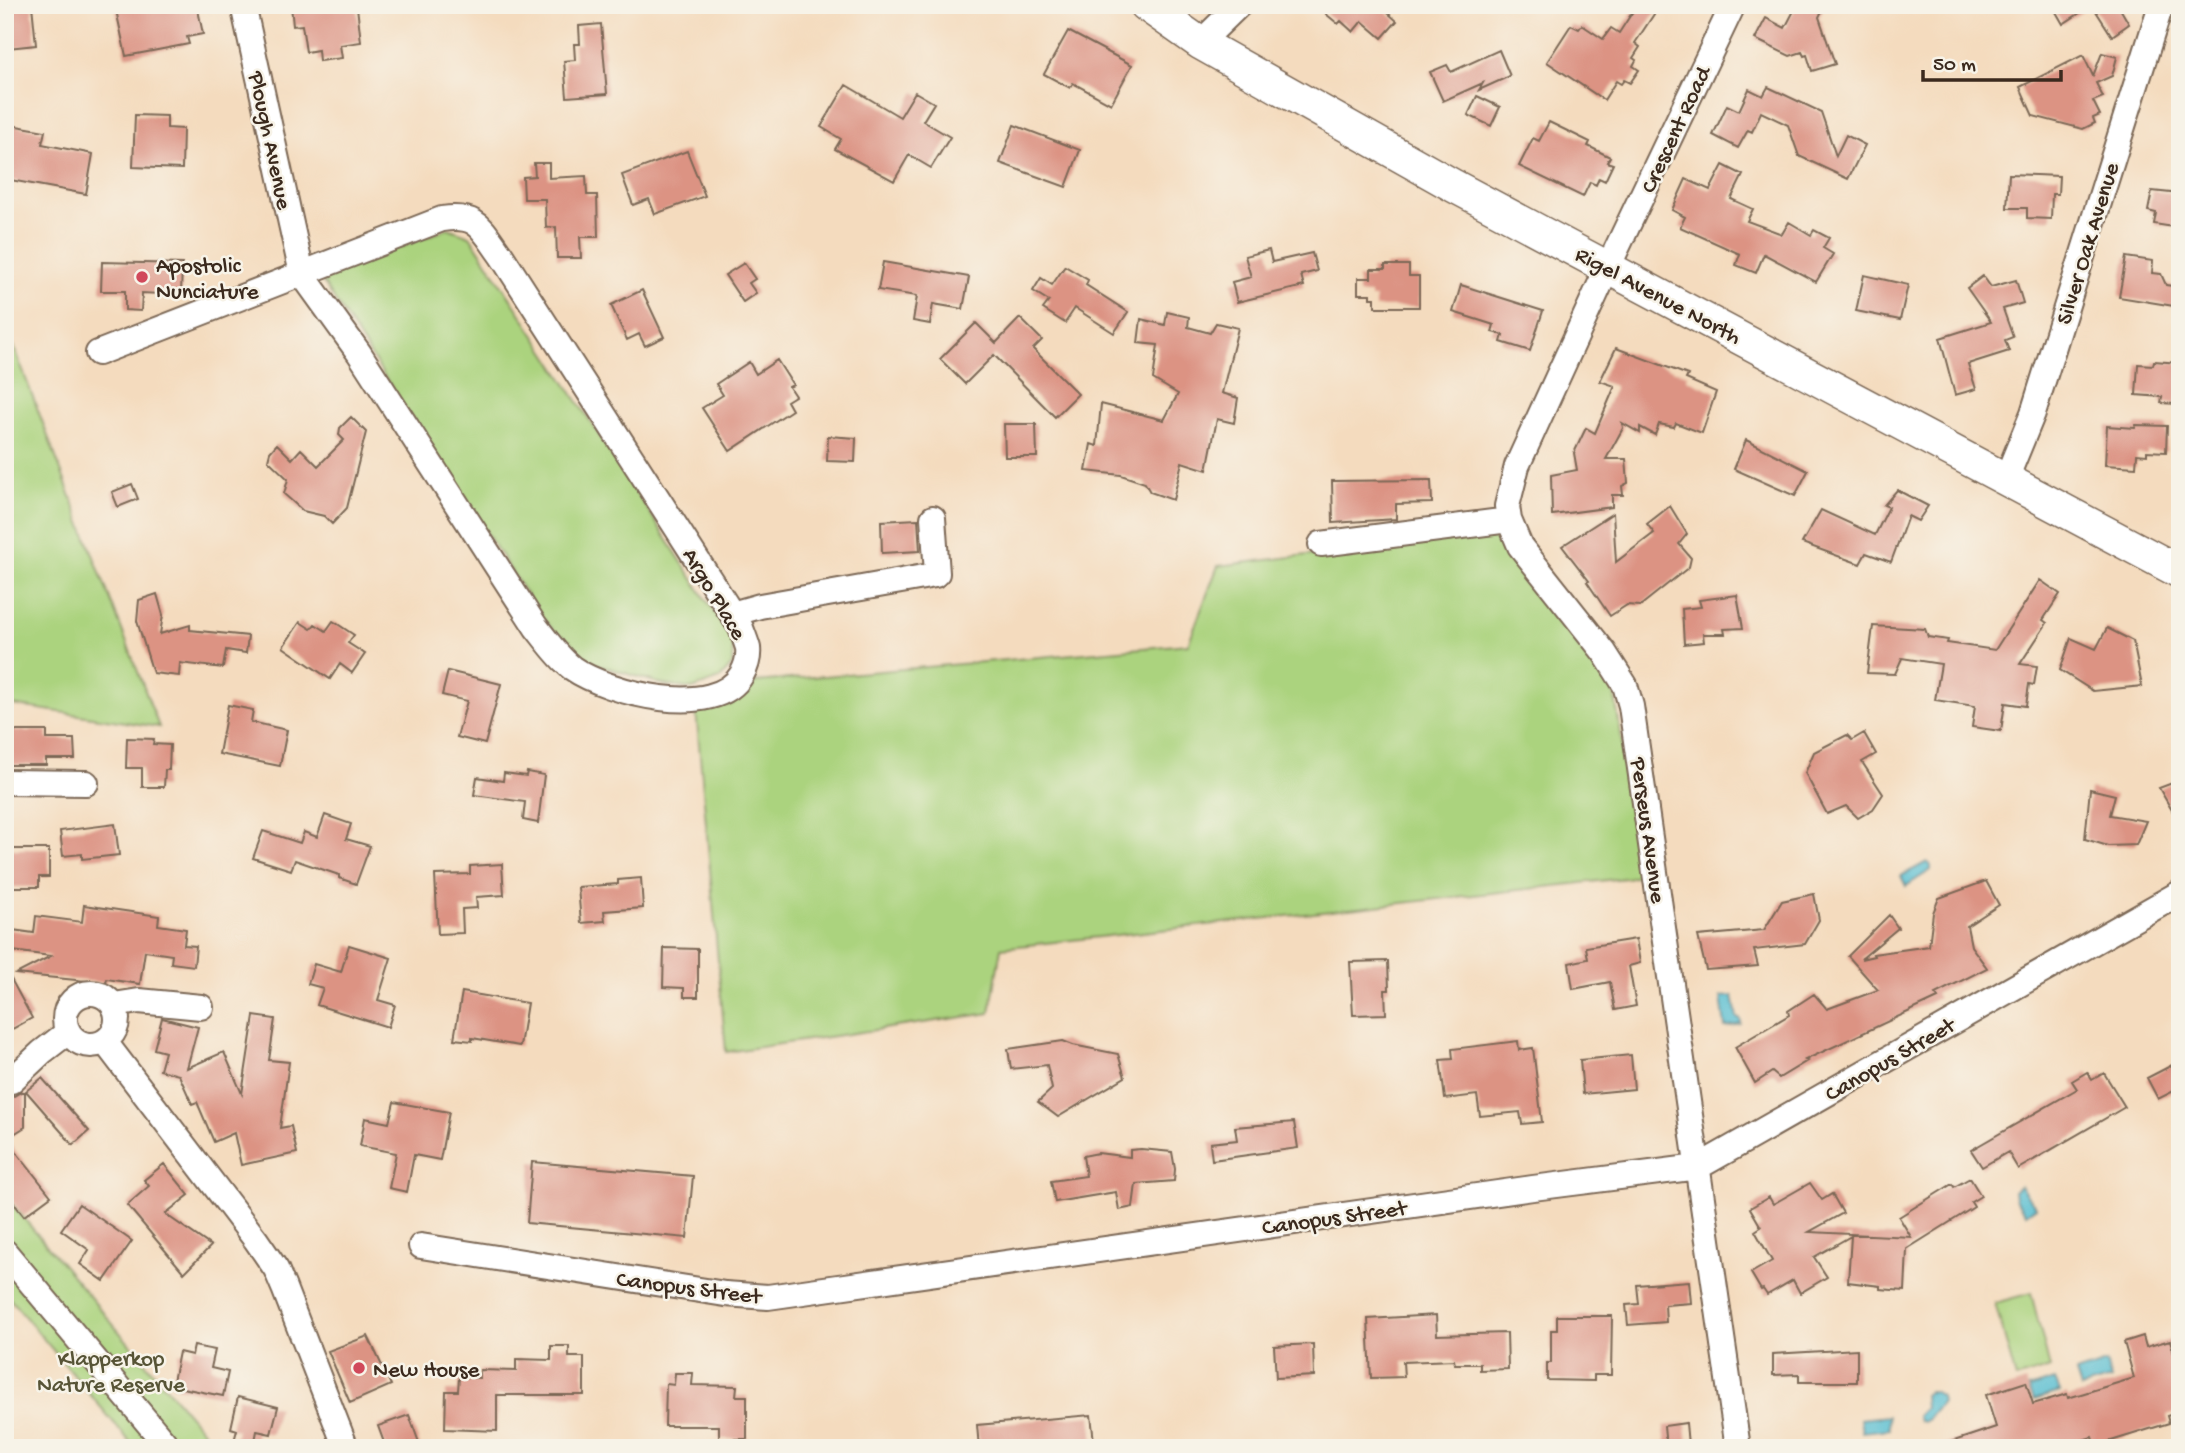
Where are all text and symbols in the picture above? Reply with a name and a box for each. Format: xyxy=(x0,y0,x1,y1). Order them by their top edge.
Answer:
scale bar xyxy=(1923,38,2061,82)
text: 50 m xyxy=(1933,54,1976,79)
street label: Crescent Road xyxy=(1636,61,1719,198)
street label: Plough Avenue xyxy=(241,68,297,213)
street label: Silver Oak Avenue xyxy=(2052,159,2127,328)
street label: Rigel Avenue North xyxy=(1570,242,1745,352)
place label: Apostolic Nunciature xyxy=(156,254,260,307)
marker: Apostolic Nunciature xyxy=(134,269,150,285)
street label: Argo Place xyxy=(675,544,752,647)
street label: Perseus Avenue xyxy=(1623,755,1670,906)
street label: Canopus Street xyxy=(1821,1012,1962,1109)
street label: Canopus Street xyxy=(1261,1196,1410,1243)
street label: Canopus Street xyxy=(615,1267,764,1312)
park label: Klapperkop Nature Reserve xyxy=(37,1347,186,1400)
place label: New House xyxy=(373,1358,480,1385)
marker: New House xyxy=(351,1360,367,1376)

